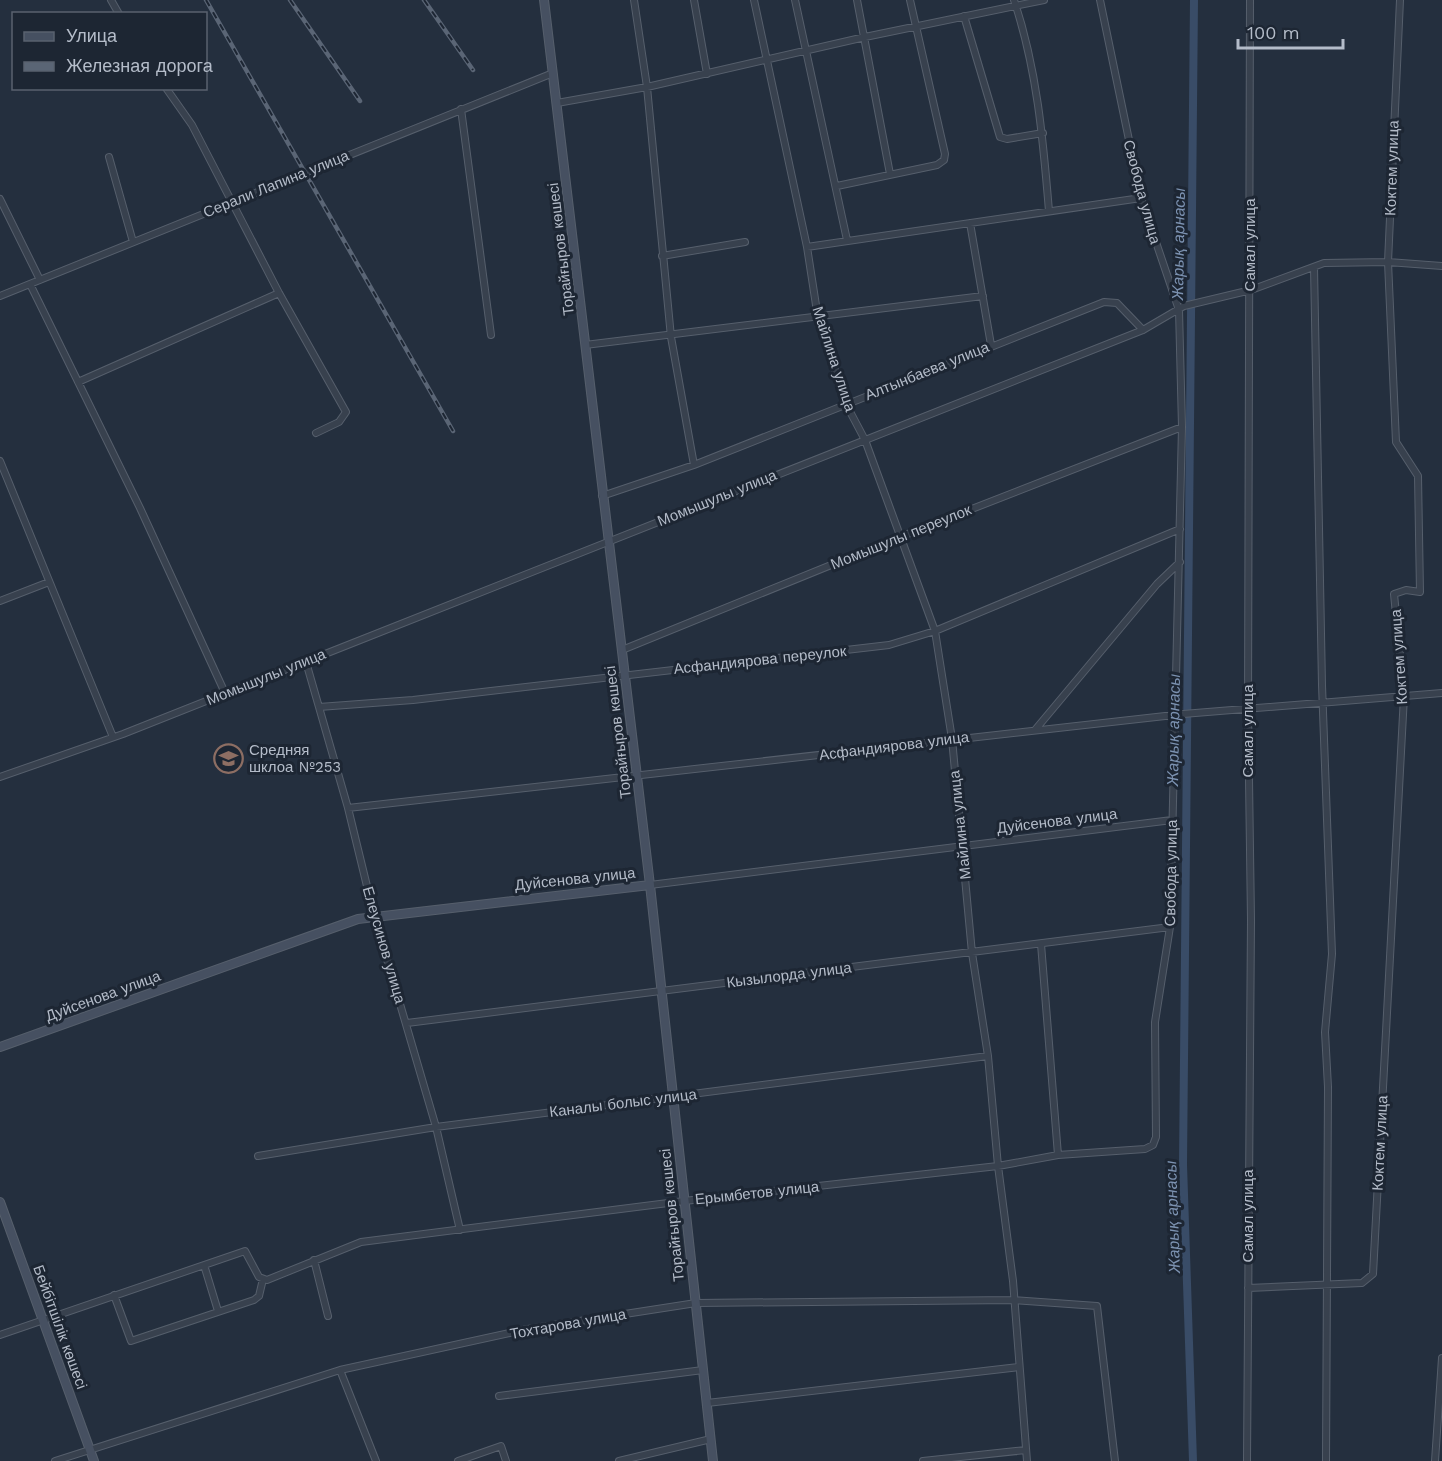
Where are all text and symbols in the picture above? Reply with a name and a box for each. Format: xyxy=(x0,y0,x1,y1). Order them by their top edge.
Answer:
legend xyxy=(12,12,207,90)
scale bar xyxy=(1238,12,1343,50)
text: 100 m xyxy=(1247,22,1300,43)
text: Улица xyxy=(66,25,118,46)
text: Железная дорога xyxy=(66,55,214,76)
street label: Коктем улица xyxy=(1381,119,1403,216)
street label: Свобода улица xyxy=(1119,138,1165,247)
street label: Серали Лапина улица xyxy=(200,146,352,222)
street label: Торайғыров көшесі xyxy=(544,182,578,316)
water label: Жарық арнасы xyxy=(1168,187,1189,301)
street label: Самал улица xyxy=(1241,198,1259,292)
street label: Майлина улица xyxy=(809,304,860,414)
street label: Алтынбаева улица xyxy=(862,338,992,404)
street label: Момышулы улица xyxy=(655,466,780,530)
street label: Момышулы переулок xyxy=(828,500,974,573)
street label: Коктем улица xyxy=(1387,608,1411,705)
street label: Асфандиярова переулок xyxy=(673,642,848,678)
street label: Момышулы улица xyxy=(204,645,329,709)
street label: Торайғыров көшесі xyxy=(601,665,635,799)
water label: Жарық арнасы xyxy=(1163,673,1184,787)
street label: Самал улица xyxy=(1239,684,1257,778)
street label: Асфандиярова улица xyxy=(818,728,971,764)
place label: Средняя шклоа №253 xyxy=(249,741,341,776)
school or university icon: Средняя шклоа №253 xyxy=(212,743,244,775)
street label: Майлина улица xyxy=(945,769,975,880)
street label: Дуйсенова улица xyxy=(996,805,1119,837)
street label: Свобода улица xyxy=(1161,819,1181,927)
street label: Дуйсенова улица xyxy=(514,864,637,894)
street label: Елеусинов улица xyxy=(359,884,410,1006)
street label: Кызылорда улица xyxy=(725,958,853,992)
street label: Дуйсенова улица xyxy=(43,967,164,1025)
street label: Каналы болыс улица xyxy=(548,1085,698,1121)
street label: Коктем улица xyxy=(1369,1094,1392,1191)
street label: Торайғыров көшесі xyxy=(656,1148,688,1282)
water label: Жарық арнасы xyxy=(1161,1160,1184,1275)
street label: Самал улица xyxy=(1239,1169,1257,1263)
street label: Ерымбетов улица xyxy=(694,1177,821,1208)
street label: Бейбітшілік көшесі xyxy=(29,1263,91,1391)
street label: Тохтарова улица xyxy=(508,1305,628,1343)

